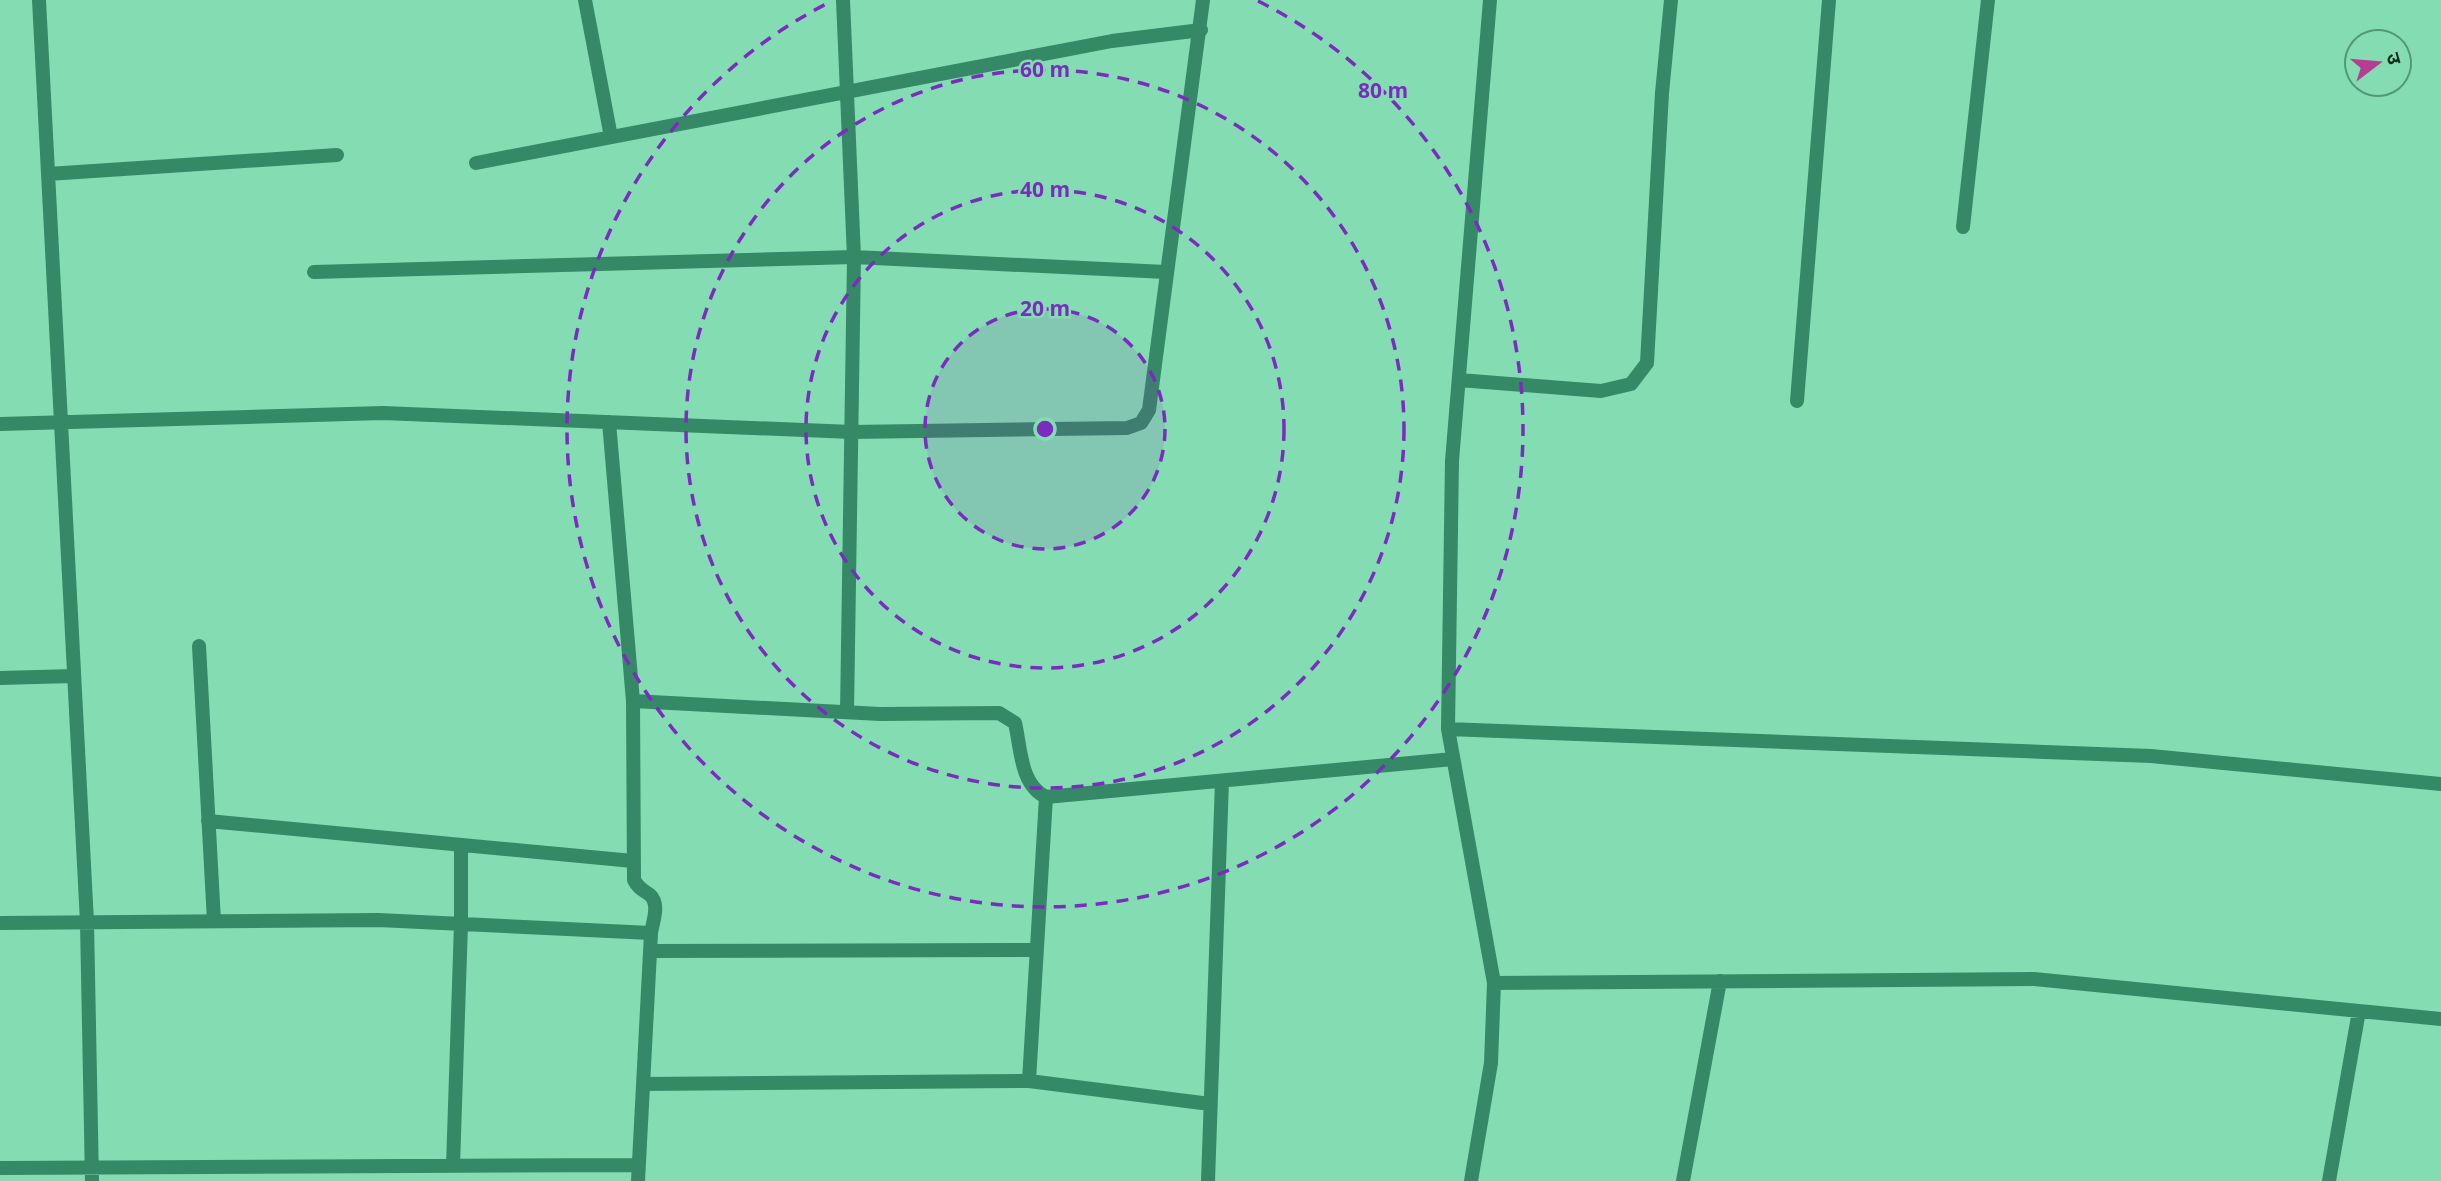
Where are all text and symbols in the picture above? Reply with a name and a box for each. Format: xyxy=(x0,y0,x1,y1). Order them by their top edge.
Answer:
north arrow xyxy=(2343,28,2413,98)
text: उ xyxy=(2380,49,2409,68)
text: 60 m xyxy=(1020,55,1070,83)
text: 80 m xyxy=(1358,76,1408,104)
text: 40 m xyxy=(1020,175,1070,203)
text: 20 m xyxy=(1020,294,1070,322)
centre of rings xyxy=(1033,417,1057,441)

